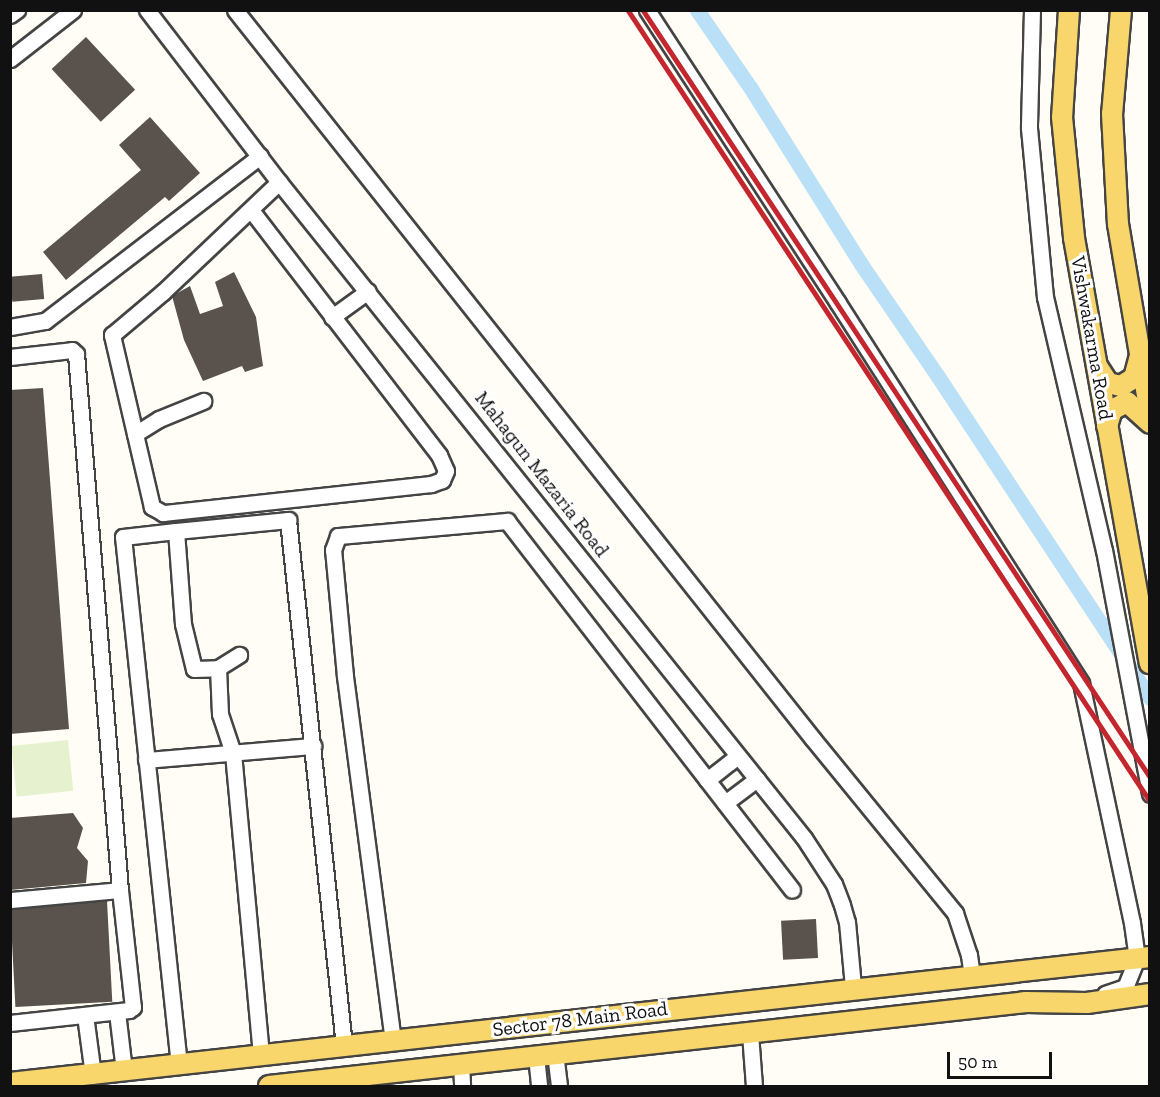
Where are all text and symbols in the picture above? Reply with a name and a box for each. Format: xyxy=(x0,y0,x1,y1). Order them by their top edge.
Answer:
street label: Vishwakarma Road xyxy=(1066,254,1118,422)
street label: Mahagun Mazaria Road xyxy=(470,386,614,562)
street label: Sector 78 Main Road xyxy=(491,996,669,1042)
scale bar xyxy=(950,1040,1055,1078)
text: 50 m xyxy=(958,1051,997,1073)

